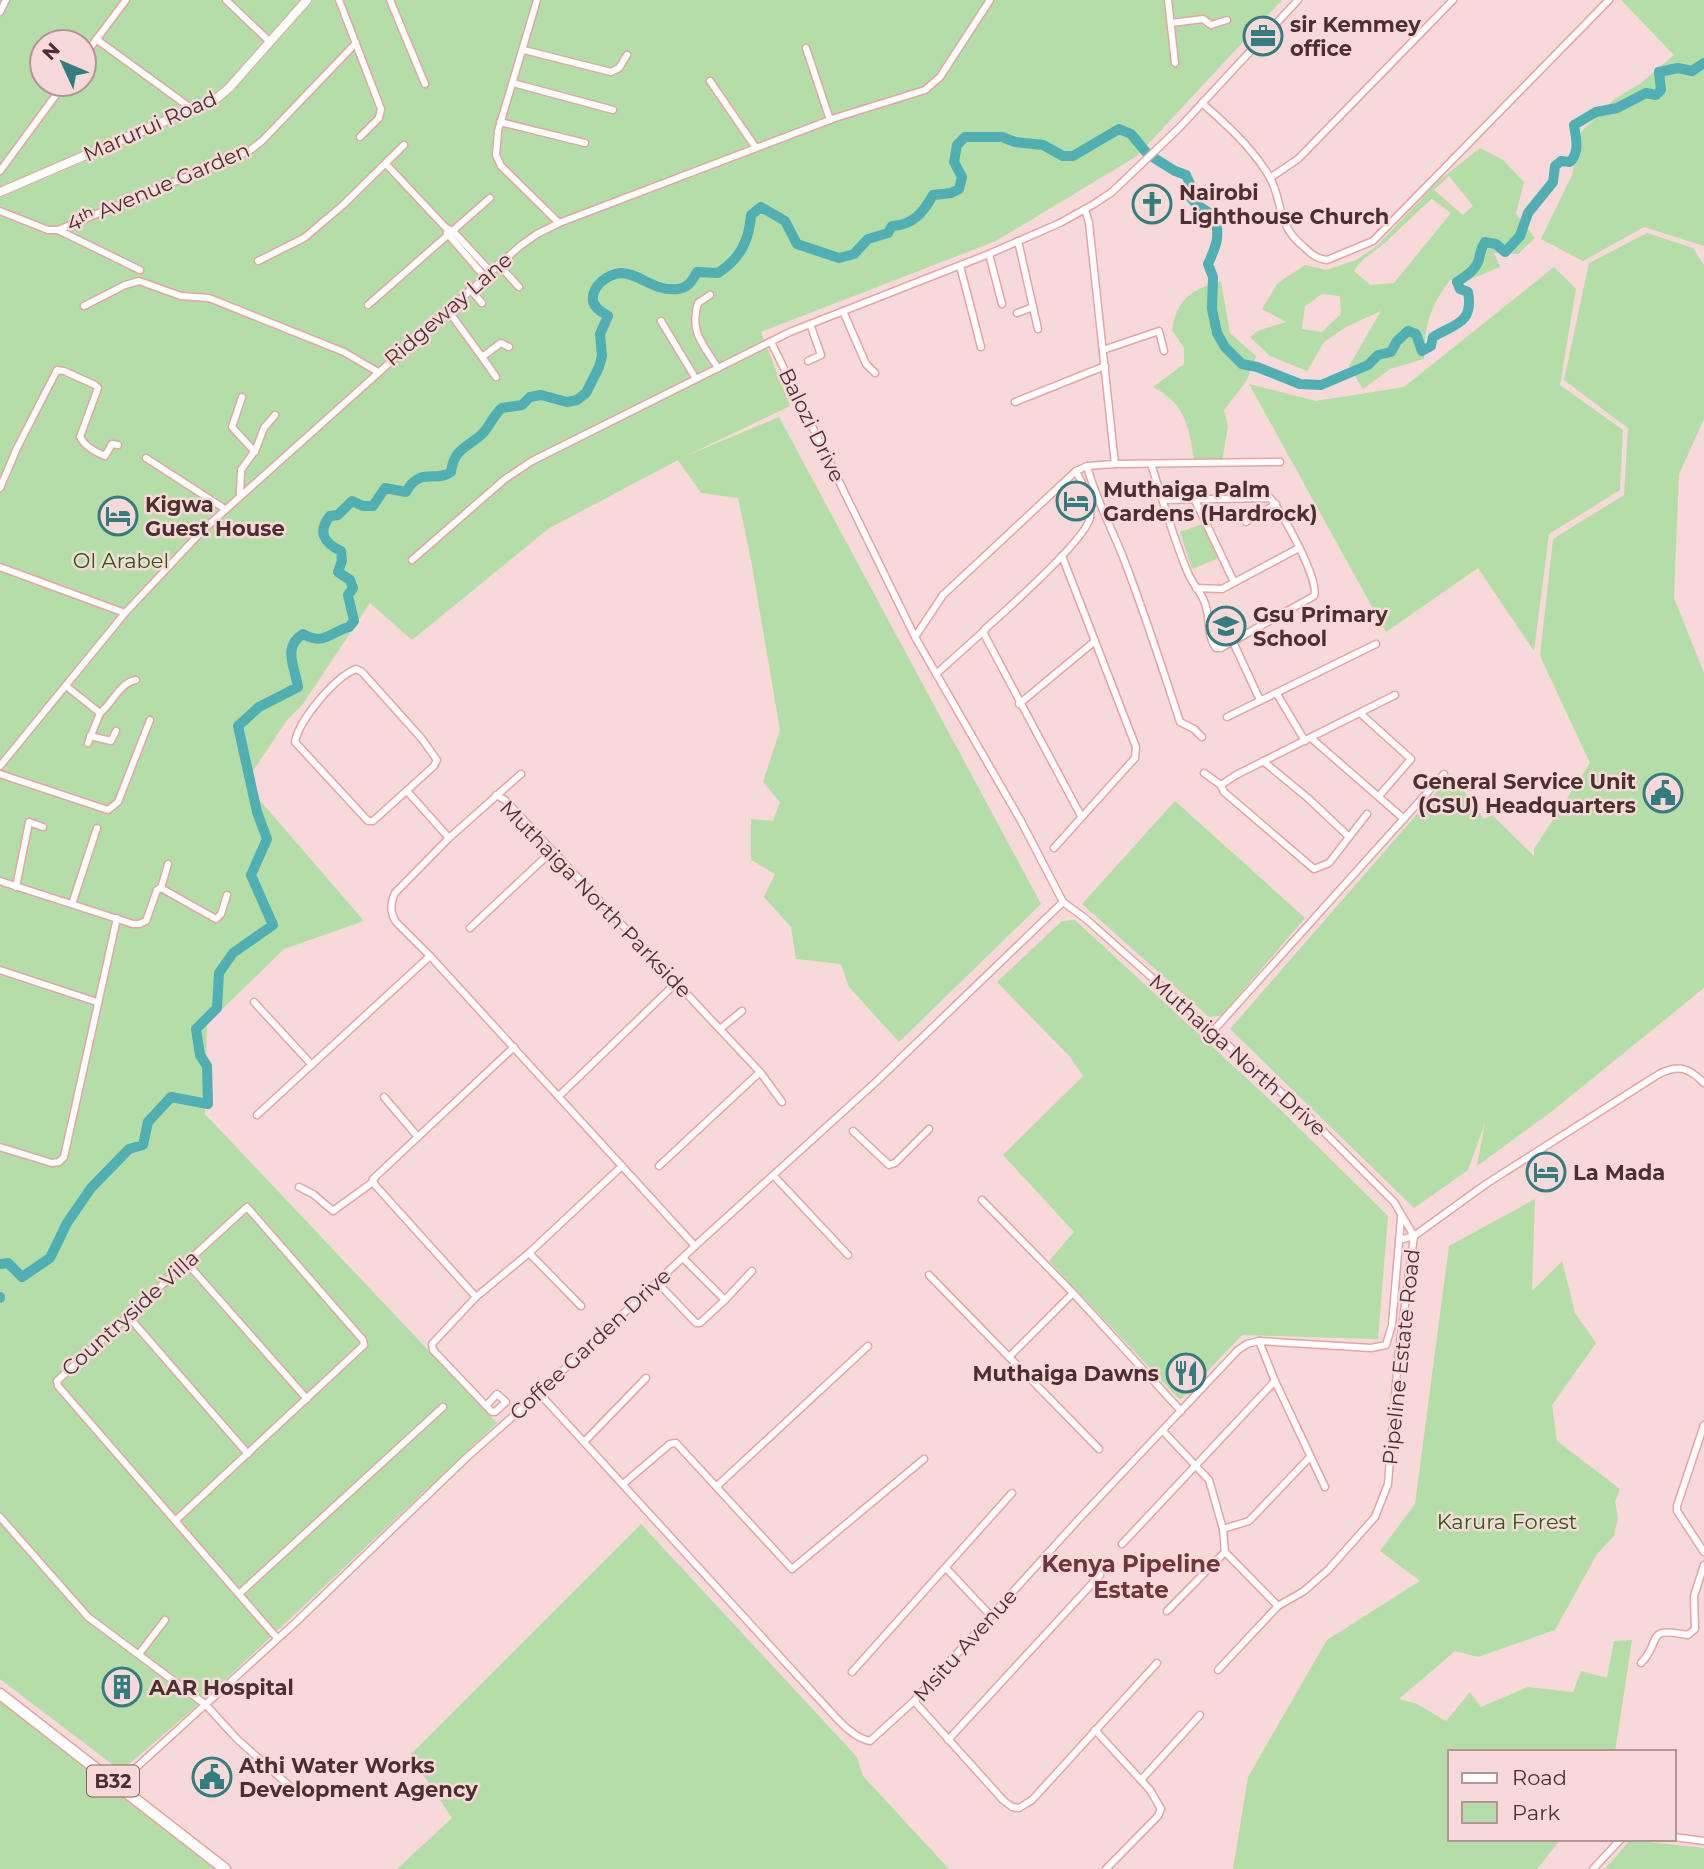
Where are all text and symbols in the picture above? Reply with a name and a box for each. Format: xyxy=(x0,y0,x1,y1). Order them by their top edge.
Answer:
place label: sir Kemmey office xyxy=(1290,12,1421,61)
office icon: sir Kemmey office xyxy=(1242,15,1284,57)
north arrow xyxy=(28,28,98,98)
text: N xyxy=(38,38,65,65)
street label: Marurui Road xyxy=(79,85,221,167)
street label: 4ᵗʰ Avenue Garden xyxy=(63,137,253,237)
place label: Nairobi Lighthouse Church xyxy=(1179,180,1389,229)
church icon: Nairobi Lighthouse Church xyxy=(1131,183,1173,225)
street label: Ridgeway Lane xyxy=(379,247,517,371)
street label: Balozi Drive xyxy=(774,364,850,486)
place label: Muthaiga Palm Gardens (Hardrock) xyxy=(1103,477,1317,526)
hotel icon: Muthaiga Palm Gardens (Hardrock) xyxy=(1055,480,1097,522)
place label: Kigwa Guest House xyxy=(145,492,285,541)
hotel icon: Kigwa Guest House xyxy=(97,495,139,537)
park label: Ol Arabel xyxy=(73,548,169,573)
place label: Gsu Primary School xyxy=(1253,602,1388,651)
school or university icon: Gsu Primary School xyxy=(1205,605,1247,647)
place label: General Service Unit (GSU) Headquarters xyxy=(1412,769,1636,818)
public building icon: General Service Unit (GSU) Headquarters xyxy=(1642,772,1684,814)
street label: Muthaiga North Parkside xyxy=(495,795,697,1003)
street label: Muthaiga North Drive xyxy=(1144,969,1332,1141)
hotel icon: La Mada xyxy=(1525,1151,1567,1193)
place label: La Mada xyxy=(1573,1160,1665,1185)
street label: Countryside Villa xyxy=(56,1245,204,1381)
street label: Pipeline Estate Road xyxy=(1377,1248,1425,1466)
street label: Coffee Garden Drive xyxy=(504,1263,676,1425)
restaurant icon: Muthaiga Dawns xyxy=(1165,1352,1207,1394)
place label: Muthaiga Dawns xyxy=(973,1361,1159,1386)
park label: Karura Forest xyxy=(1437,1509,1577,1534)
district label: Kenya Pipeline Estate xyxy=(1041,1550,1221,1604)
street label: Msitu Avenue xyxy=(908,1583,1022,1707)
building icon: AAR Hospital xyxy=(101,1666,143,1708)
place label: AAR Hospital xyxy=(148,1675,294,1700)
legend xyxy=(1448,1750,1676,1841)
place label: Athi Water Works Development Agency xyxy=(238,1753,478,1802)
public building icon: Athi Water Works Development Agency xyxy=(191,1756,233,1798)
road number: B32 xyxy=(87,1765,139,1796)
text: Road xyxy=(1512,1765,1567,1790)
text: Park xyxy=(1512,1800,1560,1825)

